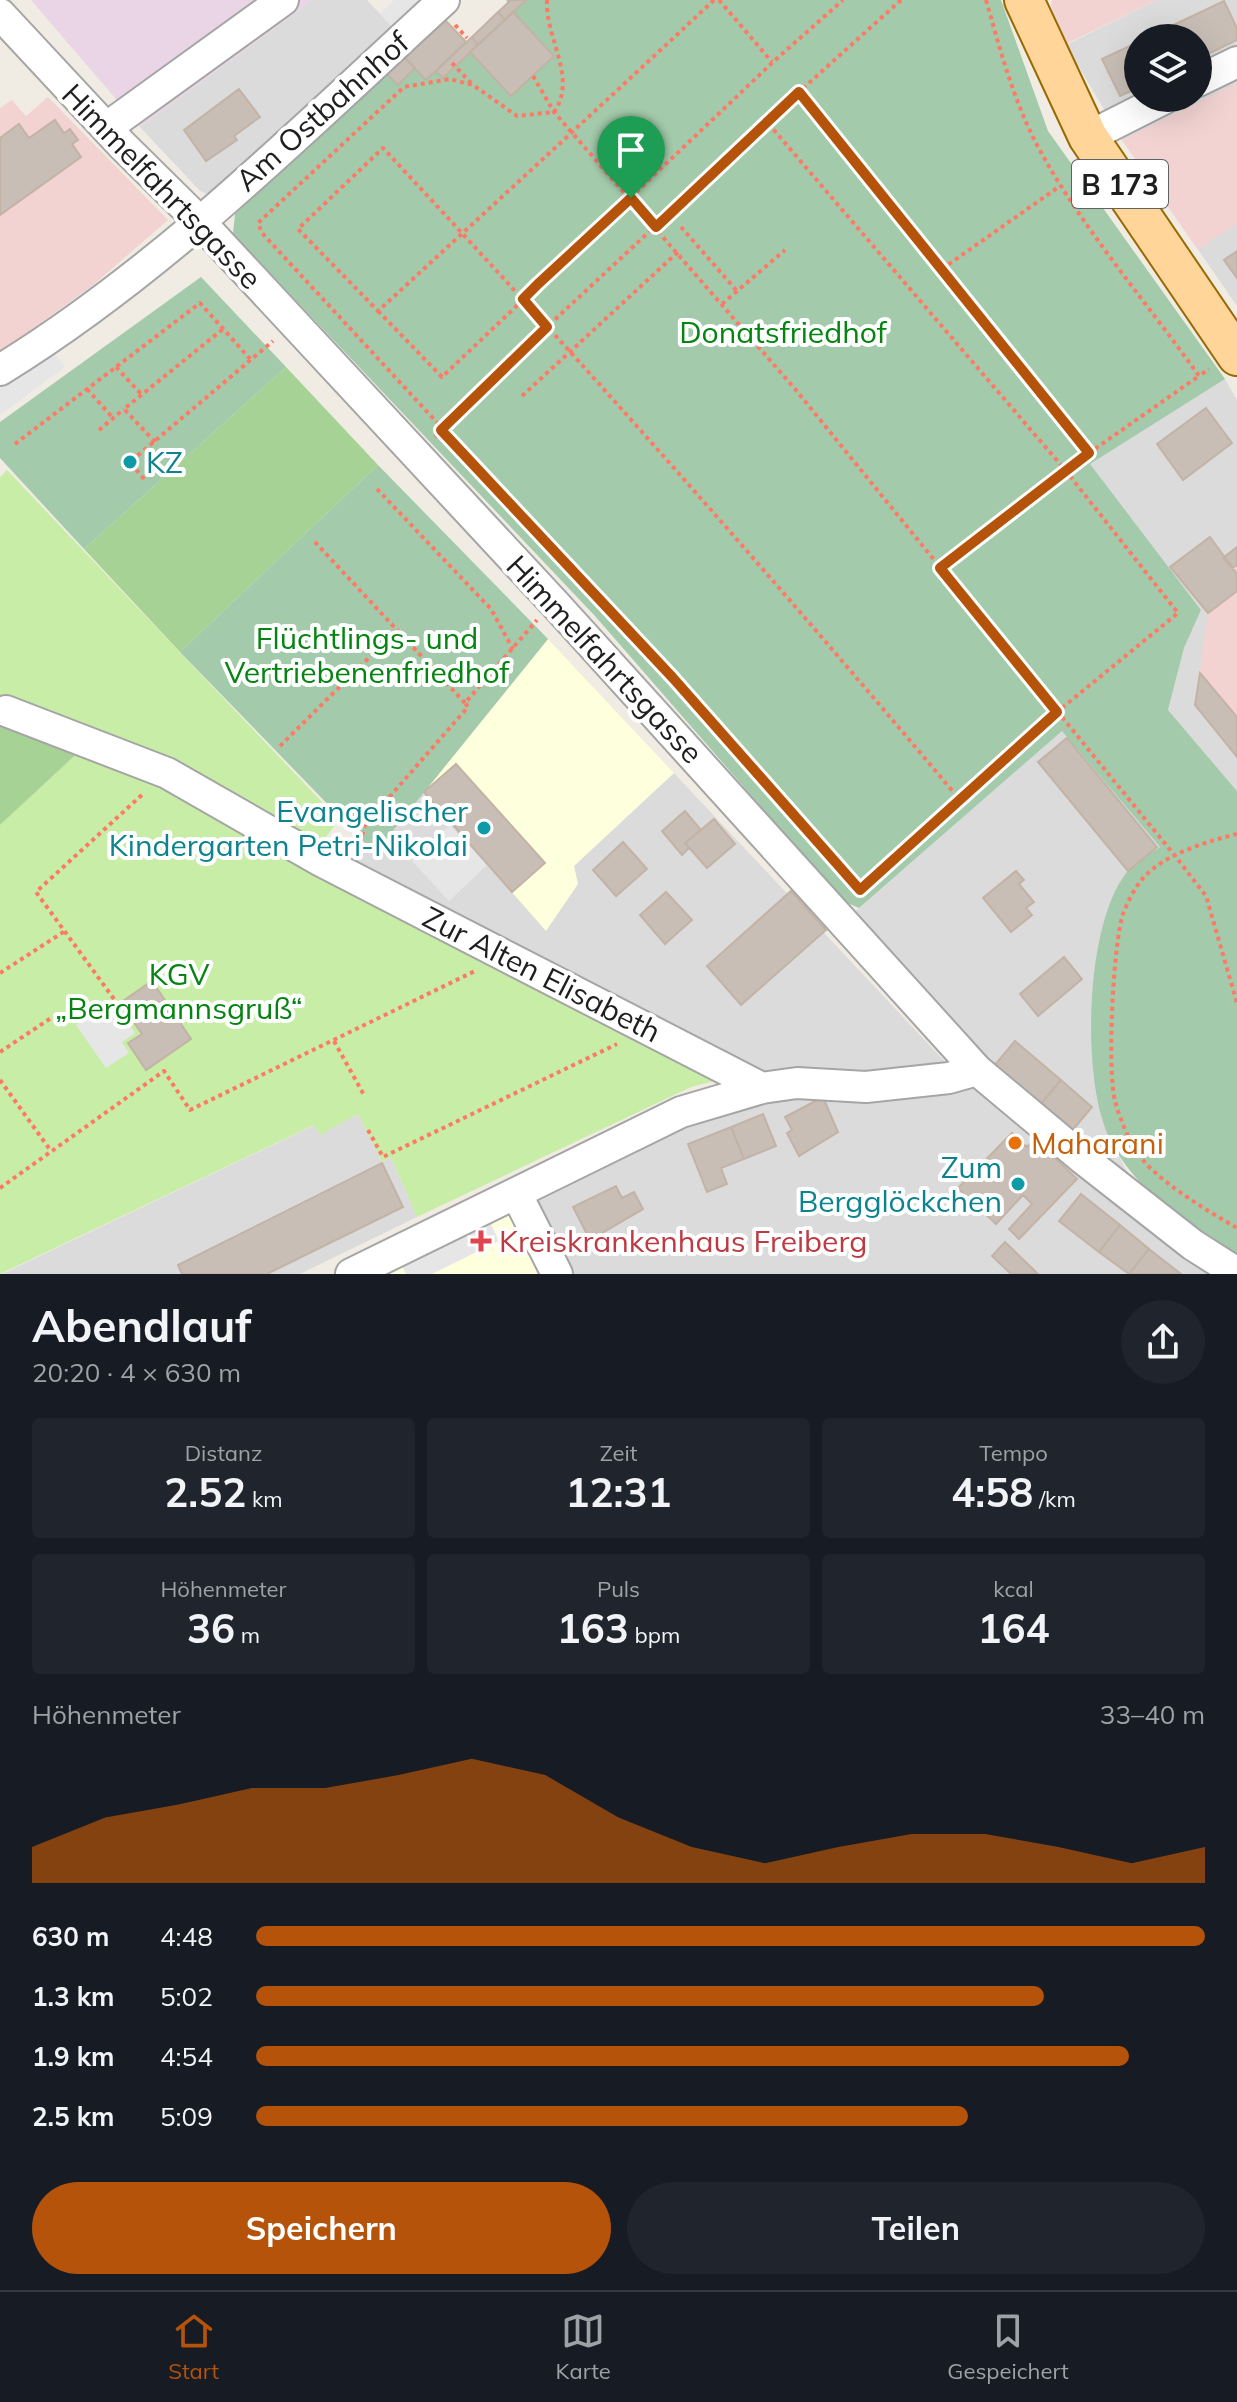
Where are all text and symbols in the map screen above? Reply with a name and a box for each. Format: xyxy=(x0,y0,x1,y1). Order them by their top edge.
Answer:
street label: Am Ostbahnhof xyxy=(227,23,417,199)
map controls xyxy=(1124,24,1212,112)
button: layers xyxy=(1124,24,1212,112)
street label: Himmelfahrtsgasse xyxy=(54,75,270,297)
pin xyxy=(597,116,665,198)
icon: arrive xyxy=(609,128,653,172)
road number: B 173 xyxy=(1072,160,1168,208)
park label: Donatsfriedhof xyxy=(679,313,888,351)
place label: KZ xyxy=(146,443,183,481)
marker: KZ xyxy=(121,453,139,471)
street label: Himmelfahrtsgasse xyxy=(499,547,711,771)
park label: Flüchtlings- und Vertriebenenfriedhof xyxy=(224,619,510,691)
place label: Evangelischer Kindergarten Petri-Nikolai xyxy=(109,792,468,864)
marker: Evangelischer Kindergarten Petri-Nikolai xyxy=(475,819,493,837)
street label: Zur Alten Elisabeth xyxy=(417,898,667,1050)
park label: KGV „Bergmannsgruß“ xyxy=(55,955,303,1027)
place label: Maharani xyxy=(1031,1124,1164,1162)
marker: Maharani xyxy=(1006,1134,1024,1152)
place label: Zum Bergglöckchen xyxy=(798,1148,1002,1220)
marker: Zum Bergglöckchen xyxy=(1009,1175,1027,1193)
place label: Kreiskrankenhaus Freiberg xyxy=(499,1222,867,1260)
marker: Kreiskrankenhaus Freiberg xyxy=(470,1230,492,1252)
text: Abendlauf xyxy=(32,1298,251,1353)
button: share xyxy=(1121,1300,1205,1384)
text: 20:20 · 4 × 630 m xyxy=(32,1356,241,1389)
text: Distanz xyxy=(185,1439,262,1467)
text: Zeit xyxy=(600,1439,637,1467)
text: Tempo xyxy=(979,1439,1048,1467)
text: 2.52 xyxy=(164,1467,246,1517)
text: 12:31 xyxy=(566,1467,671,1517)
text: 4:58 xyxy=(951,1467,1033,1517)
text: km xyxy=(246,1485,283,1513)
text: /km xyxy=(1033,1485,1076,1513)
text: Höhenmeter xyxy=(161,1575,287,1603)
text: Puls xyxy=(597,1575,640,1603)
text: kcal xyxy=(993,1575,1034,1603)
text: 36 xyxy=(187,1603,235,1653)
text: 163 xyxy=(557,1603,629,1653)
text: 164 xyxy=(978,1603,1050,1653)
text: m xyxy=(235,1621,260,1649)
text: bpm xyxy=(629,1621,680,1649)
text: Höhenmeter xyxy=(32,1698,181,1731)
text: 33–40 m xyxy=(1100,1698,1205,1731)
text: 630 m xyxy=(32,1920,109,1953)
text: 4:48 xyxy=(160,1920,213,1953)
text: 1.3 km xyxy=(32,1980,115,2013)
text: 5:02 xyxy=(160,1980,213,2013)
text: 1.9 km xyxy=(32,2040,115,2073)
text: 4:54 xyxy=(160,2040,213,2073)
text: 2.5 km xyxy=(32,2100,115,2133)
text: 5:09 xyxy=(160,2100,213,2133)
button: Speichern xyxy=(32,2182,611,2274)
button: Teilen xyxy=(627,2182,1205,2274)
tab: Start xyxy=(168,2309,219,2385)
tab: Karte xyxy=(556,2309,611,2385)
tab: Gespeichert xyxy=(947,2309,1069,2385)

